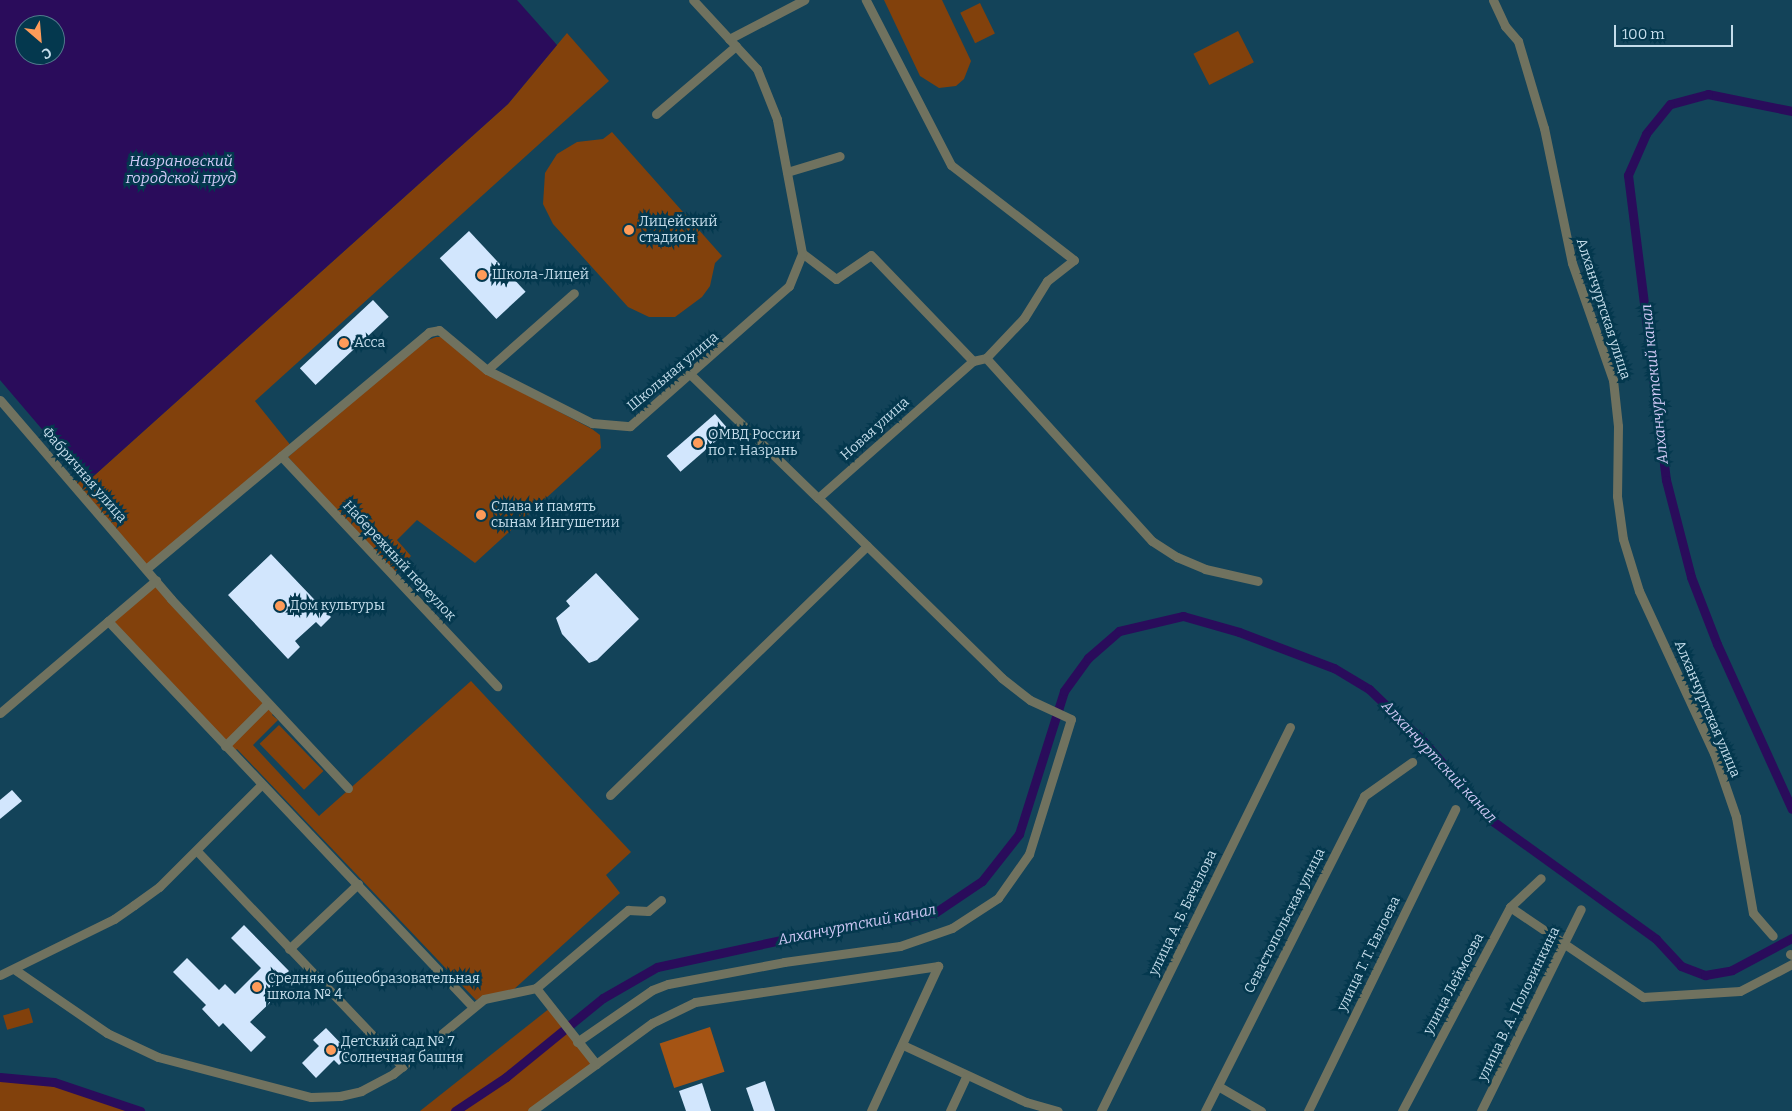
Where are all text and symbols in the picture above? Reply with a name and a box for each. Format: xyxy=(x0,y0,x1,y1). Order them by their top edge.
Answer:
north arrow xyxy=(15,15,65,65)
scale bar xyxy=(1617,15,1736,47)
text: 100 m xyxy=(1622,25,1665,43)
text: С xyxy=(39,43,54,63)
water label: Назрановский городской пруд xyxy=(126,152,236,187)
place label: Лицейский стадион xyxy=(639,214,718,246)
marker: Лицейский стадион xyxy=(623,224,635,236)
street label: Алханчуртская улица xyxy=(1572,236,1634,382)
place label: Школа-Лицей xyxy=(492,267,589,283)
marker: Школа-Лицей xyxy=(476,269,488,281)
water label: Алханчуртский канал xyxy=(1638,303,1672,465)
street label: Школьная улица xyxy=(624,329,722,415)
place label: Асса xyxy=(354,335,385,351)
marker: Асса xyxy=(338,337,350,349)
street label: Новая улица xyxy=(837,394,913,464)
street label: Фабричная улица xyxy=(38,424,130,526)
place label: ОМВД России по г. Назрань xyxy=(708,427,801,460)
marker: ОМВД России по г. Назрань xyxy=(692,437,704,449)
street label: Набережный переулок xyxy=(339,497,459,625)
place label: Слава и память сынам Ингушетии xyxy=(491,499,620,532)
marker: Слава и память сынам Ингушетии xyxy=(475,509,487,521)
place label: Дом культуры xyxy=(290,598,385,614)
marker: Дом культуры xyxy=(274,600,286,612)
street label: Алханчуртская улица xyxy=(1670,638,1744,780)
water label: Алханчуртский канал xyxy=(1378,697,1500,827)
street label: Севастопольская улица xyxy=(1241,846,1329,996)
street label: улица А. Б. Бачалова xyxy=(1145,847,1221,979)
street label: улица Т. Т. Евлоева xyxy=(1334,894,1404,1014)
water label: Алханчуртский канал xyxy=(776,901,938,949)
street label: улица В. А. Половинкина xyxy=(1474,924,1564,1084)
street label: улица Леймоева xyxy=(1420,930,1488,1038)
place label: Средняя общеобразовательная школа № 4 xyxy=(267,971,480,1004)
marker: Средняя общеобразовательная школа № 4 xyxy=(251,981,263,993)
place label: Детский сад № 7 Солнечная башня xyxy=(341,1034,463,1066)
marker: Детский сад № 7 Солнечная башня xyxy=(325,1044,337,1056)

